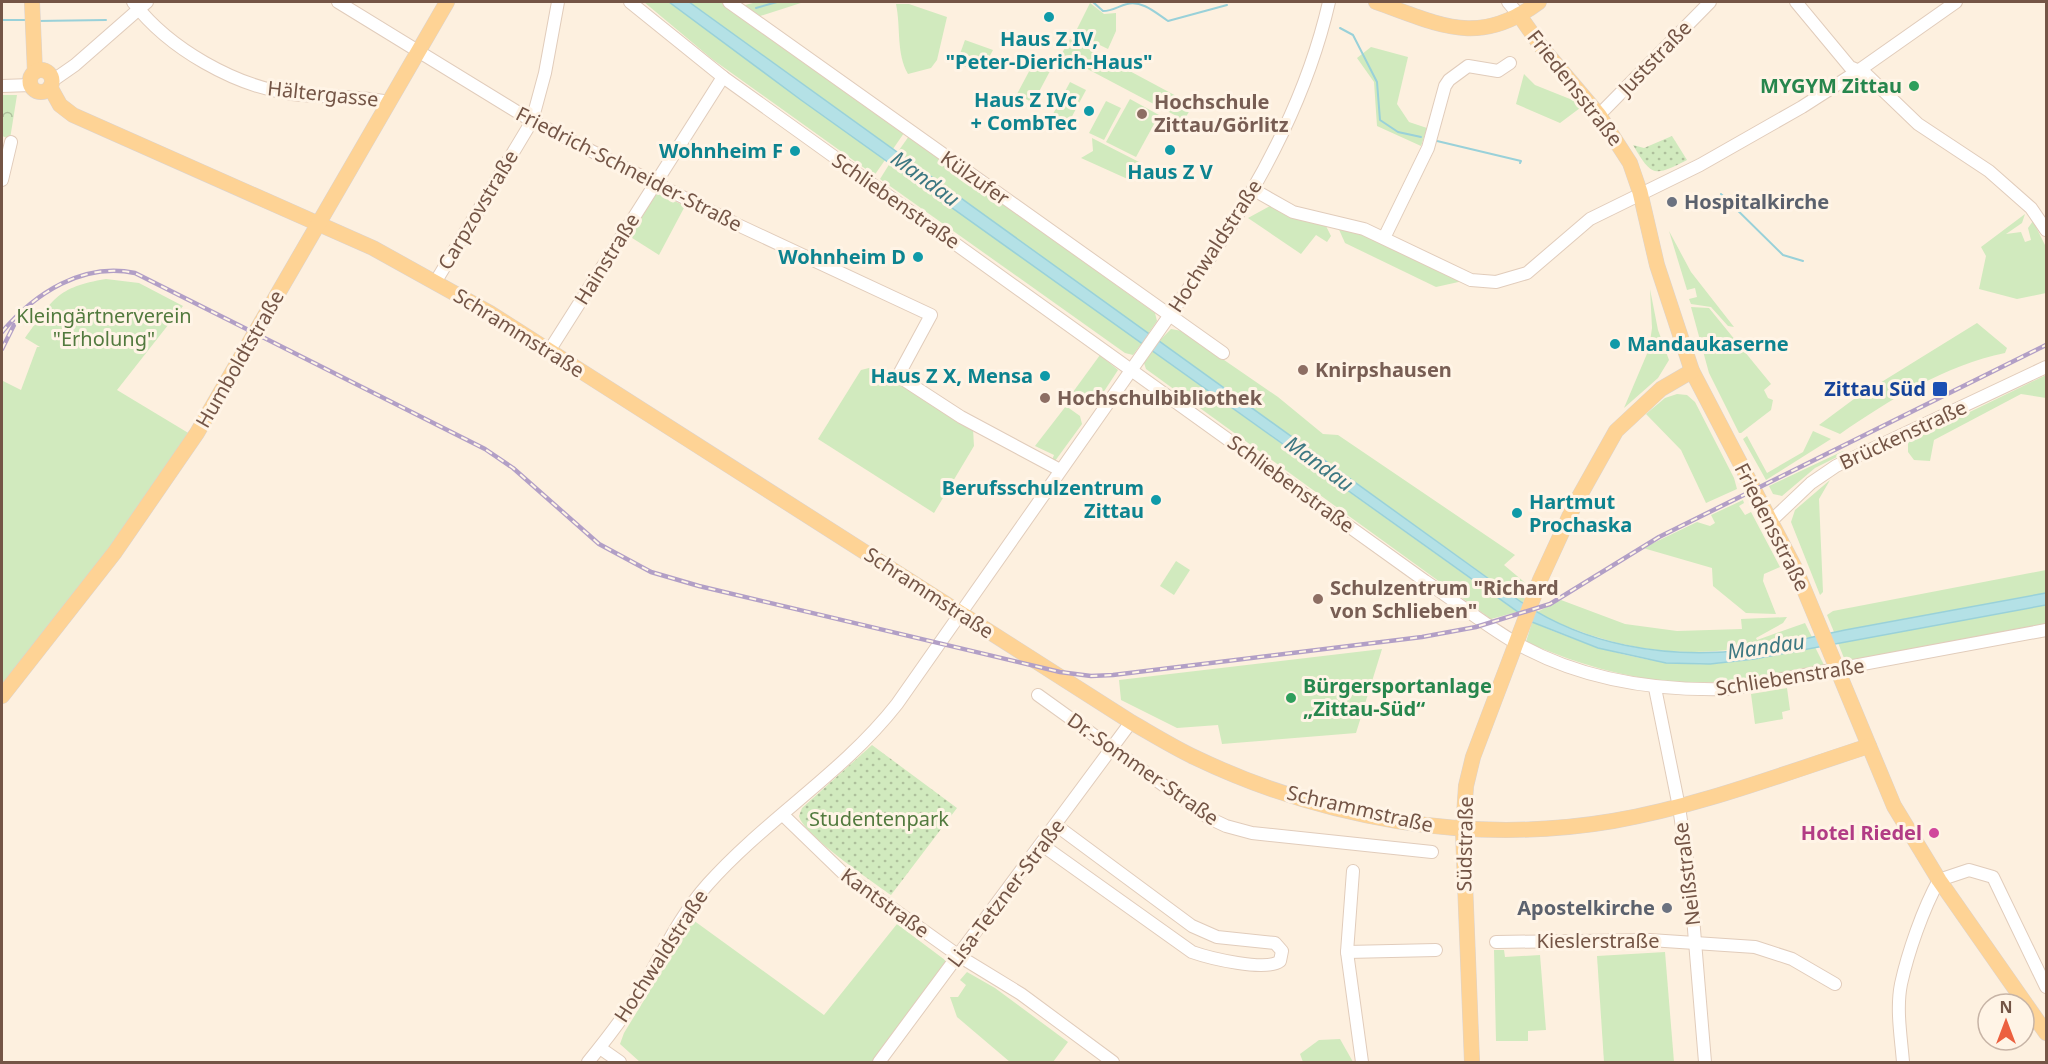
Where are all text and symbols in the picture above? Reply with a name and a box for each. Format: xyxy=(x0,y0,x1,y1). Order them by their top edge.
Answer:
marker: Haus Z IV, "Peter-Dierich-Haus" xyxy=(1042,10,1056,24)
street label: Juststraße xyxy=(1611,14,1697,102)
street label: Friedensstraße xyxy=(1522,24,1629,151)
place label: Haus Z IV, "Peter-Dierich-Haus" xyxy=(946,25,1153,75)
place label: MYGYM Zittau xyxy=(1760,72,1902,99)
street label: Hältergasse xyxy=(266,74,380,113)
marker: MYGYM Zittau xyxy=(1907,79,1921,93)
place label: Haus Z IVc + CombTec xyxy=(970,86,1077,136)
place label: Hochschule Zittau/Görlitz xyxy=(1154,88,1289,138)
street label: Friedrich-Schneider-Straße xyxy=(512,100,747,237)
marker: Haus Z IVc + CombTec xyxy=(1082,104,1096,118)
marker: Hochschule Zittau/Görlitz xyxy=(1135,107,1149,121)
place label: Wohnheim F xyxy=(659,137,783,164)
marker: Haus Z V xyxy=(1163,143,1177,157)
marker: Wohnheim F xyxy=(788,144,802,158)
water label: Mandau xyxy=(886,144,965,212)
street label: Külzufer xyxy=(936,144,1015,211)
street label: Carpzovstraße xyxy=(431,145,524,275)
street label: Schliebenstraße xyxy=(827,146,966,255)
place label: Haus Z V xyxy=(1127,158,1213,185)
street label: Hochwaldstraße xyxy=(1162,174,1268,317)
place label: Hospitalkirche xyxy=(1684,188,1829,215)
marker: Hospitalkirche xyxy=(1665,195,1679,209)
street label: Hainstraße xyxy=(568,208,645,310)
place label: Wohnheim D xyxy=(778,243,906,270)
marker: Wohnheim D xyxy=(911,250,925,264)
street label: Schrammstraße xyxy=(449,282,590,384)
street label: Humboldtstraße xyxy=(189,285,290,433)
park label: Kleingärtnerverein "Erholung" xyxy=(16,302,192,352)
place label: Mandaukaserne xyxy=(1627,330,1789,357)
marker: Mandaukaserne xyxy=(1608,337,1622,351)
place label: Knirpshausen xyxy=(1315,356,1452,383)
place label: Haus Z X, Mensa xyxy=(871,362,1033,389)
marker: Knirpshausen xyxy=(1296,363,1310,377)
marker: Haus Z X, Mensa xyxy=(1038,369,1052,383)
place label: Zittau Süd xyxy=(1824,375,1926,402)
marker: Zittau Süd xyxy=(1931,380,1949,398)
place label: Hochschulbibliothek xyxy=(1057,384,1263,411)
marker: Hochschulbibliothek xyxy=(1038,391,1052,405)
street label: Brückenstraße xyxy=(1835,393,1971,476)
street label: Schliebenstraße xyxy=(1223,429,1360,539)
water label: Mandau xyxy=(1280,429,1359,497)
street label: Friedensstraße xyxy=(1729,458,1816,595)
place label: Berufsschulzentrum Zittau xyxy=(942,474,1144,524)
place label: Hartmut Prochaska xyxy=(1529,488,1632,538)
marker: Berufsschulzentrum Zittau xyxy=(1149,493,1163,507)
marker: Hartmut Prochaska xyxy=(1510,506,1524,520)
street label: Schrammstraße xyxy=(859,541,999,645)
place label: Schulzentrum "Richard von Schlieben" xyxy=(1330,574,1559,624)
marker: Schulzentrum "Richard von Schlieben" xyxy=(1311,592,1325,606)
water label: Mandau xyxy=(1725,627,1806,665)
street label: Schliebenstraße xyxy=(1714,651,1866,702)
place label: Bürgersportanlage „Zittau-Süd“ xyxy=(1303,672,1492,722)
marker: Bürgersportanlage „Zittau-Süd“ xyxy=(1284,691,1298,705)
street label: Dr.-Sommer-Straße xyxy=(1062,706,1224,831)
street label: Schrammstraße xyxy=(1284,779,1436,838)
street label: Südstraße xyxy=(1450,796,1479,892)
park label: Studentenpark xyxy=(809,805,949,832)
street label: Lisa-Tetzner-Straße xyxy=(941,813,1070,972)
place label: Hotel Riedel xyxy=(1801,819,1922,846)
street label: Neißstraße xyxy=(1667,821,1706,927)
marker: Hotel Riedel xyxy=(1927,826,1941,840)
street label: Kantstraße xyxy=(836,861,935,944)
street label: Hochwaldstraße xyxy=(608,884,714,1027)
place label: Apostelkirche xyxy=(1517,894,1655,921)
marker: Apostelkirche xyxy=(1660,901,1674,915)
street label: Kieslerstraße xyxy=(1537,927,1659,954)
north arrow xyxy=(1976,992,2036,1052)
text: N xyxy=(1999,996,2013,1018)

